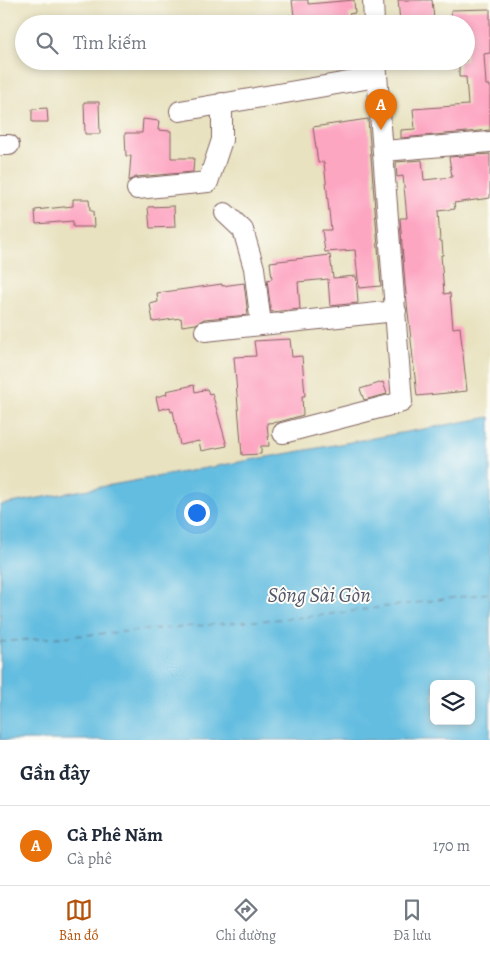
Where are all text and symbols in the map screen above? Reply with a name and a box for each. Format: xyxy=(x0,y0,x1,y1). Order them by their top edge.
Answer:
search box xyxy=(15,15,475,70)
icon: search xyxy=(33,29,61,57)
text: Tìm kiếm xyxy=(73,30,147,56)
pin: A xyxy=(365,89,397,130)
your location xyxy=(184,500,210,526)
water label: Sông Sài Gòn xyxy=(267,581,371,609)
map controls xyxy=(430,680,475,725)
button: layers xyxy=(430,680,475,725)
text: Gần đây xyxy=(20,759,90,787)
text: Cà Phê Năm xyxy=(67,822,163,848)
text: A xyxy=(31,835,41,857)
text: 170 m xyxy=(433,835,470,857)
text: Cà phê xyxy=(67,848,112,870)
tab: Bản đồ xyxy=(59,896,99,945)
tab: Chỉ đường xyxy=(216,896,276,945)
tab: Đã lưu xyxy=(393,896,431,945)

